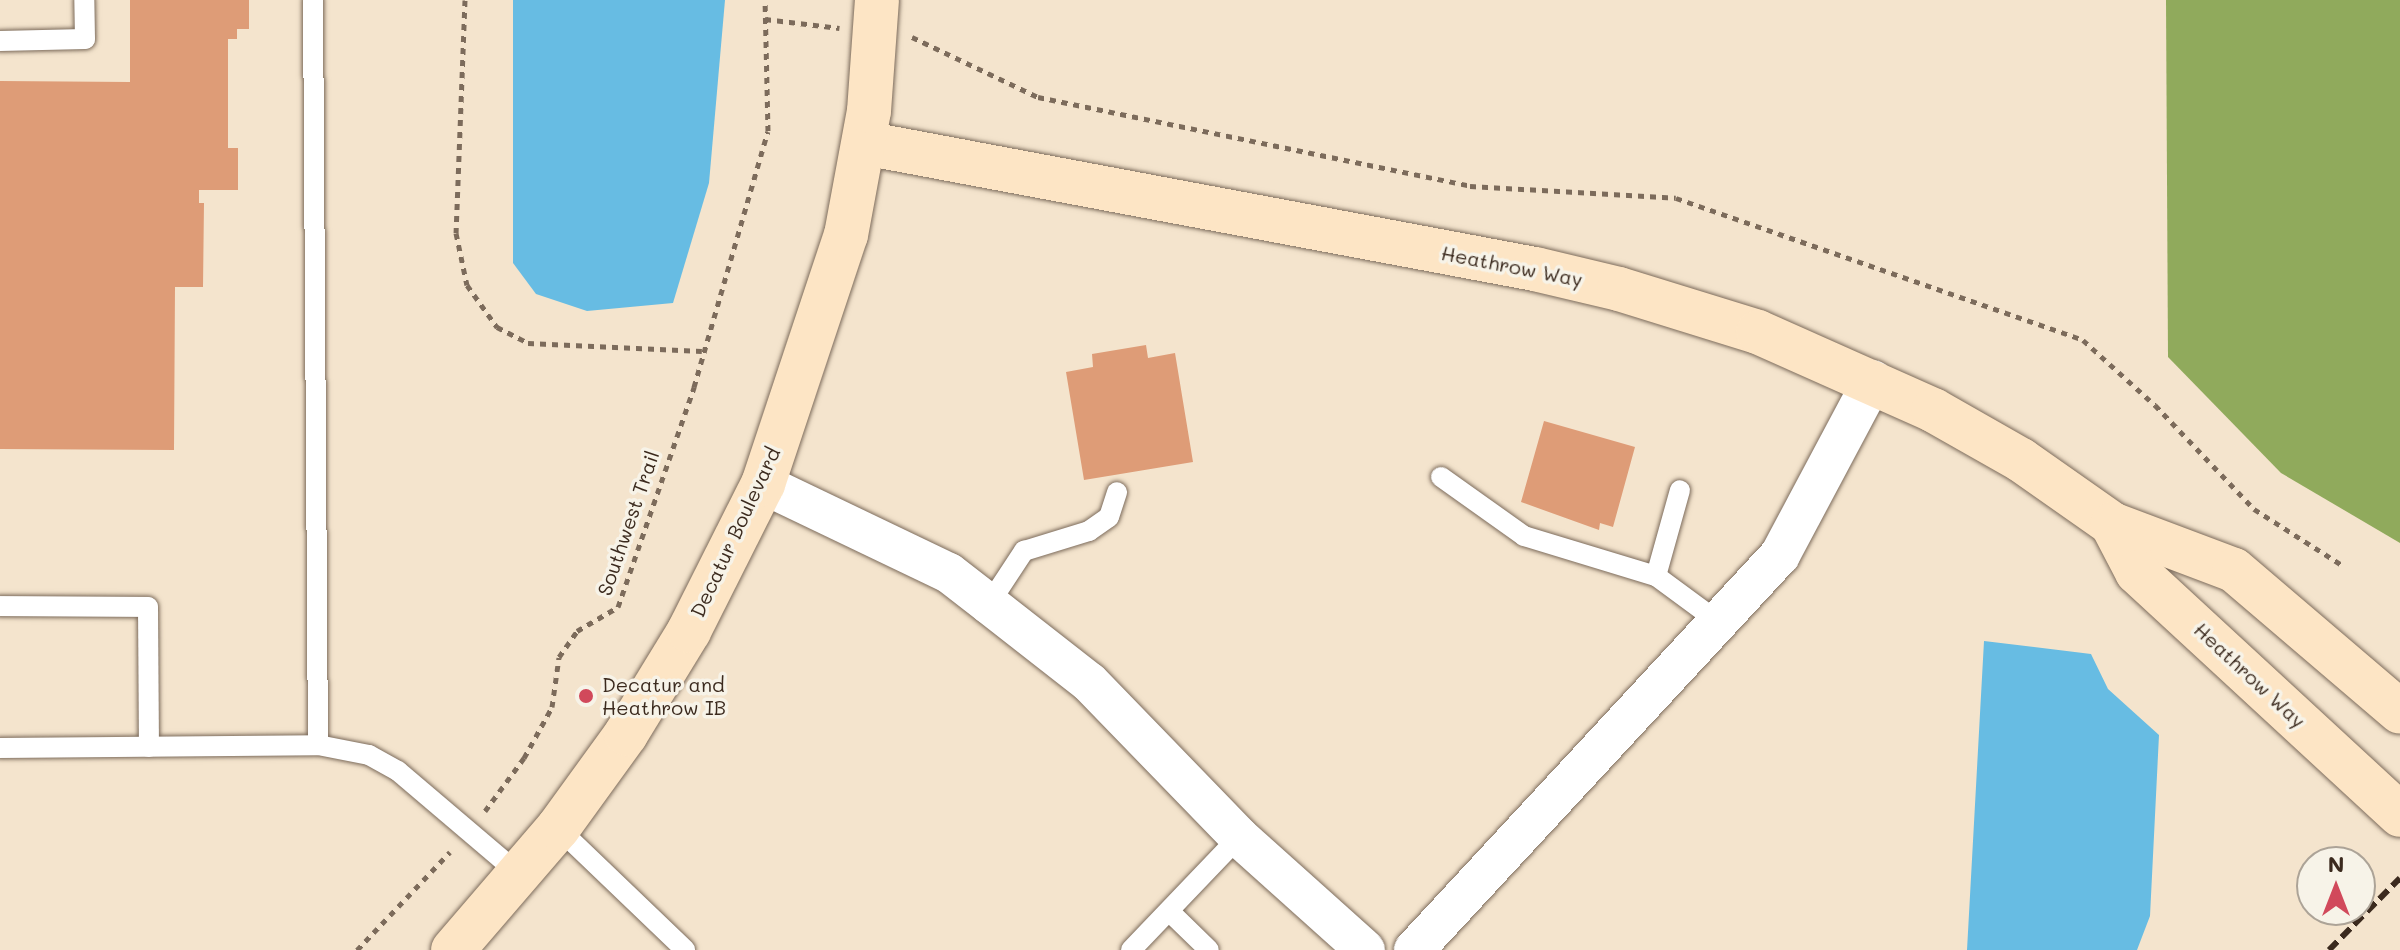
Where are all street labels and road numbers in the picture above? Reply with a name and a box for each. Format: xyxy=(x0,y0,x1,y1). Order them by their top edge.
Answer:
street label: Heathrow Way xyxy=(1439,241,1585,291)
street label: Decatur Boulevard xyxy=(685,443,785,621)
street label: Southwest Trail xyxy=(592,447,664,599)
street label: Heathrow Way xyxy=(2189,617,2311,733)

